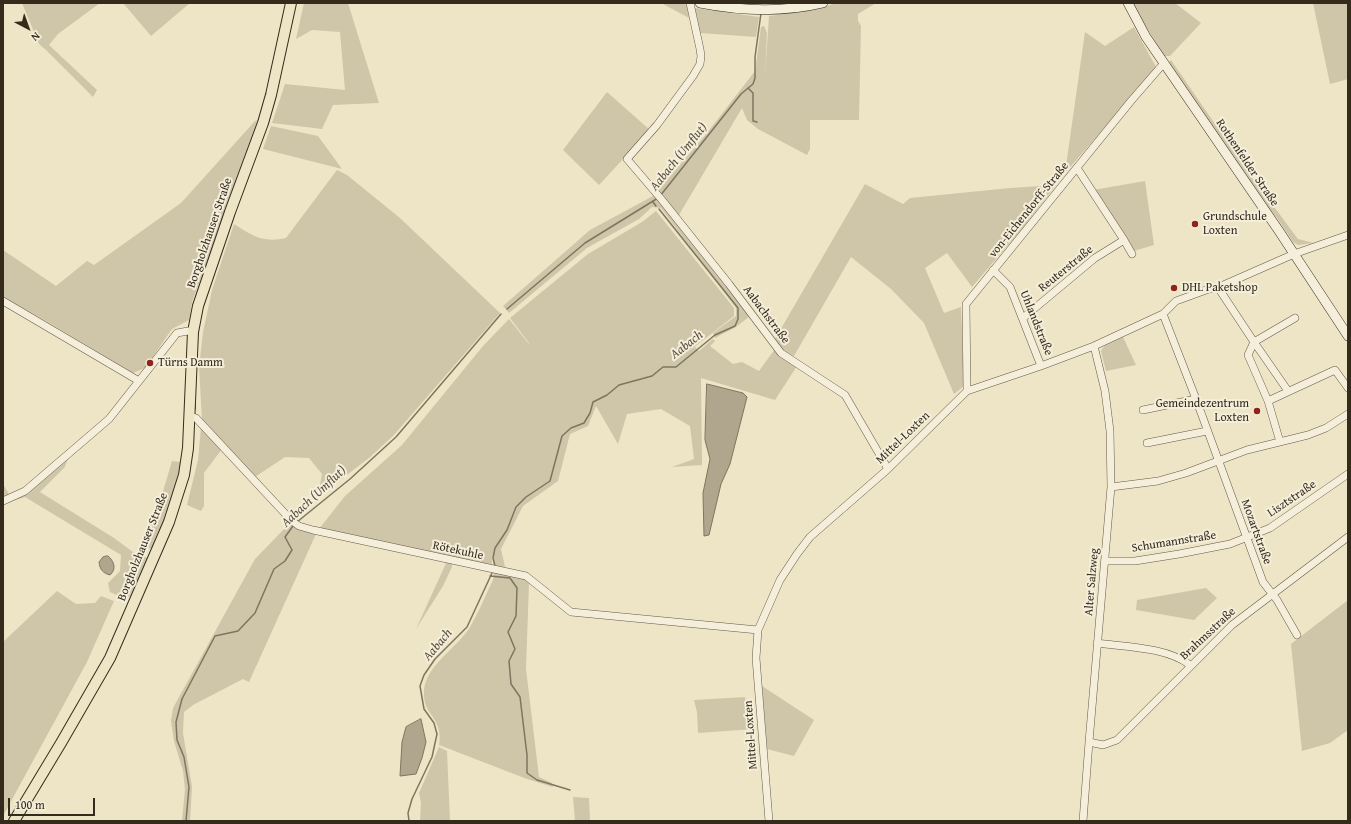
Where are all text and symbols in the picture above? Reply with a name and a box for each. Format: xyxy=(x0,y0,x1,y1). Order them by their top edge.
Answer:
north arrow xyxy=(8,8,48,48)
text: N xyxy=(28,29,44,46)
street label: Rothenfelder Straße xyxy=(1212,117,1282,209)
water label: Aabach (Umflut) xyxy=(647,120,711,194)
street label: von-Eichendorff-Straße xyxy=(986,159,1072,261)
street label: Borgholzhauser Straße xyxy=(184,176,236,290)
place label: Grundschule Loxten xyxy=(1203,210,1267,238)
marker: Grundschule Loxten xyxy=(1190,219,1200,229)
street label: Reuterstraße xyxy=(1036,243,1096,295)
place label: DHL Paketshop xyxy=(1182,281,1258,295)
street label: Aabachstraße xyxy=(740,283,792,347)
marker: DHL Paketshop xyxy=(1169,283,1179,293)
street label: Uhlandstraße xyxy=(1016,288,1056,358)
water label: Aabach xyxy=(668,327,706,363)
place label: Türns Damm xyxy=(158,356,223,370)
marker: Türns Damm xyxy=(145,358,155,368)
place label: Gemeindezentrum Loxten xyxy=(1156,397,1249,425)
marker: Gemeindezentrum Loxten xyxy=(1252,406,1262,416)
street label: Mittel-Loxten xyxy=(873,409,933,467)
water label: Aabach (Umflut) xyxy=(278,463,350,531)
street label: Lisztstraße xyxy=(1265,477,1319,521)
street label: Borgholzhauser Straße xyxy=(115,491,171,603)
street label: Mozartstraße xyxy=(1238,497,1274,567)
street label: Schumannstraße xyxy=(1131,528,1217,556)
street label: Rötekuhle xyxy=(431,539,485,563)
street label: Alter Salzweg xyxy=(1082,547,1102,617)
street label: Brahmsstraße xyxy=(1177,605,1239,663)
water label: Aabach xyxy=(420,626,456,664)
street label: Mittel-Loxten xyxy=(741,700,761,770)
scale bar xyxy=(10,790,97,816)
text: 100 m xyxy=(15,796,45,813)

